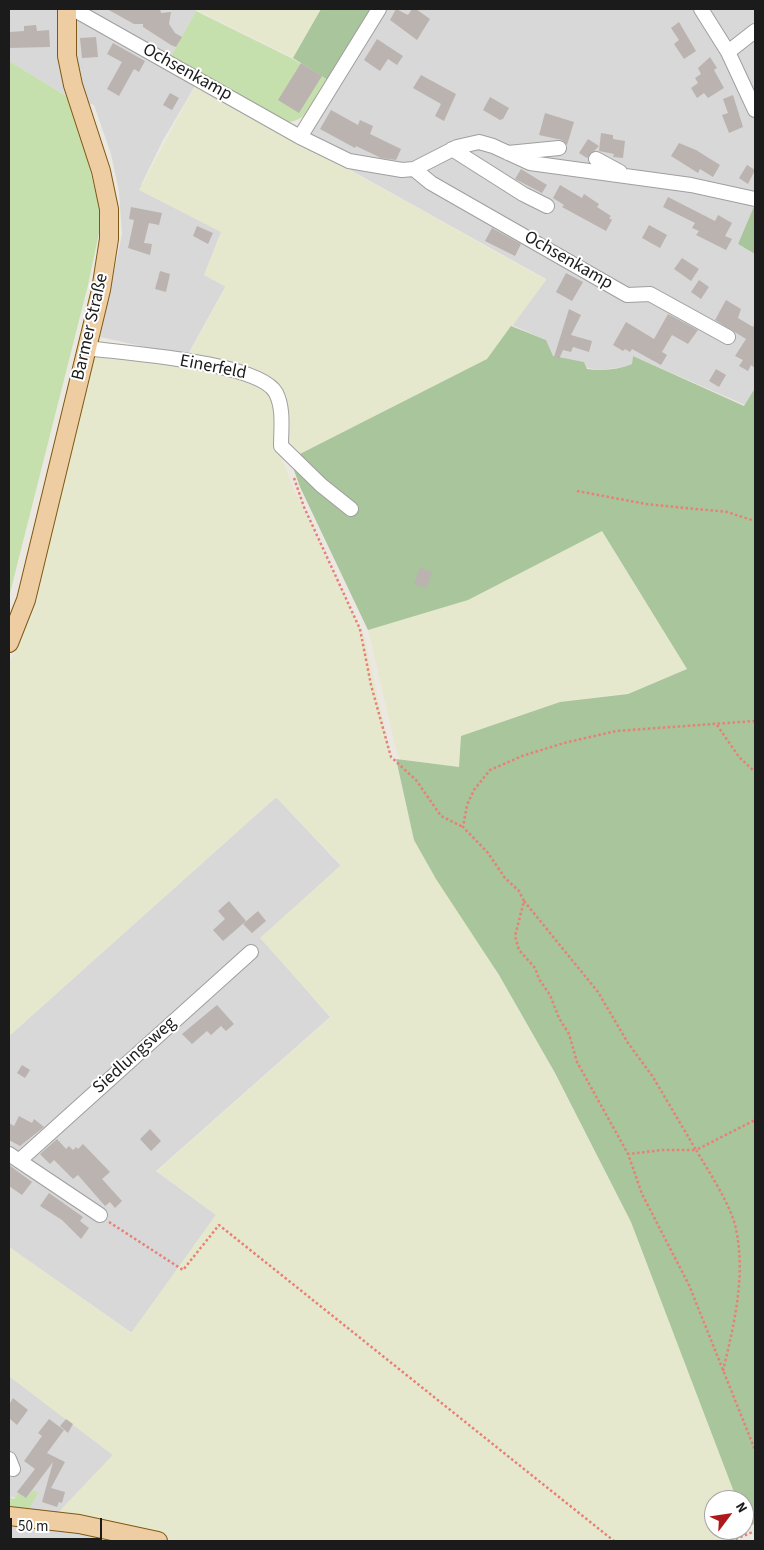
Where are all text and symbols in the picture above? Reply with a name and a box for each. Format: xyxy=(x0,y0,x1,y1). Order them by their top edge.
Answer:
street label: Ochsenkamp xyxy=(138,40,236,106)
street label: Ochsenkamp xyxy=(520,227,616,295)
street label: Barmer Straße xyxy=(68,271,114,383)
street label: Einerfeld xyxy=(178,351,248,385)
street label: Siedlungsweg xyxy=(89,1013,181,1099)
north arrow xyxy=(704,1490,754,1540)
text: N xyxy=(730,1499,752,1517)
scale bar xyxy=(12,1508,105,1540)
text: 50 m xyxy=(18,1516,48,1537)

